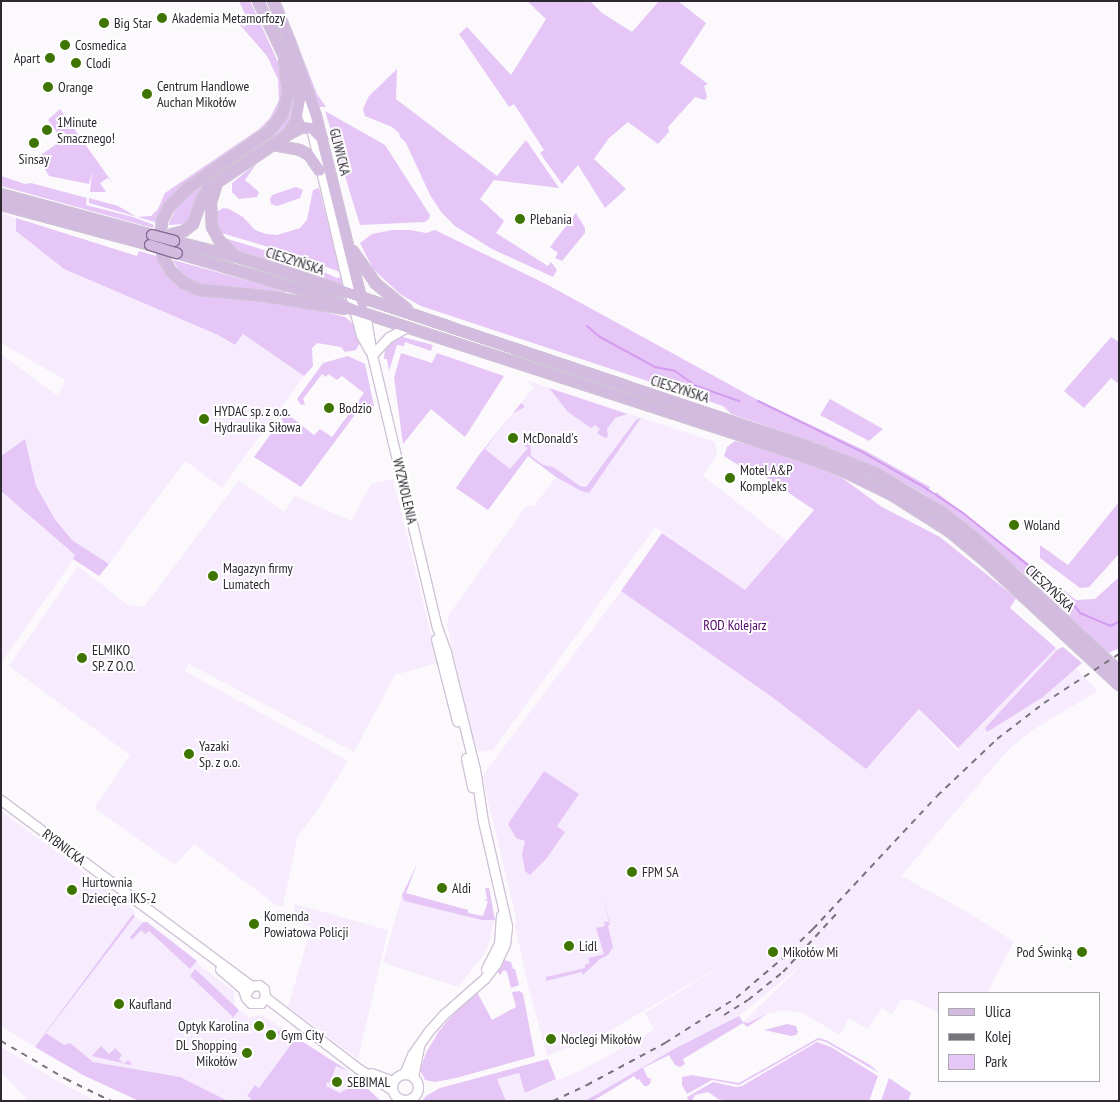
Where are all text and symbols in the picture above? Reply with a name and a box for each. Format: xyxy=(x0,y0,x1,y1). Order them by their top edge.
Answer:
place label: Akademia Metamorfozy xyxy=(172,10,285,26)
marker: Akademia Metamorfozy xyxy=(156,12,168,24)
place label: Big Star xyxy=(114,15,152,31)
marker: Big Star xyxy=(98,17,110,29)
place label: Cosmedica xyxy=(75,37,126,53)
marker: Cosmedica xyxy=(59,39,71,51)
place label: Apart xyxy=(14,50,40,66)
marker: Apart xyxy=(44,52,56,64)
place label: Clodi xyxy=(86,55,111,71)
marker: Clodi xyxy=(70,57,82,69)
place label: Centrum Handlowe Auchan Mikołów xyxy=(157,78,249,110)
place label: Orange xyxy=(58,79,93,95)
marker: Orange xyxy=(42,81,54,93)
marker: Centrum Handlowe Auchan Mikołów xyxy=(141,88,153,100)
place label: 1Minute Smacznego! xyxy=(57,114,115,146)
marker: 1Minute Smacznego! xyxy=(41,124,53,136)
street label: GLIWICKA xyxy=(326,127,354,177)
marker: Sinsay xyxy=(28,137,40,149)
place label: Sinsay xyxy=(19,151,49,167)
place label: Plebania xyxy=(530,211,572,227)
marker: Plebania xyxy=(514,213,526,225)
street label: CIESZYŃSKA xyxy=(264,244,326,278)
street label: CIESZYŃSKA xyxy=(649,372,711,406)
place label: Bodzio xyxy=(339,400,372,416)
marker: Bodzio xyxy=(323,402,335,414)
place label: HYDAC sp. z o.o. Hydraulika Siłowa xyxy=(214,403,301,436)
marker: HYDAC sp. z o.o. Hydraulika Siłowa xyxy=(198,413,210,425)
place label: McDonald's xyxy=(523,430,578,446)
marker: McDonald's xyxy=(507,432,519,444)
street label: WYZWOLENIA xyxy=(389,456,421,526)
place label: Motel A&P Kompleks xyxy=(740,462,793,494)
marker: Motel A&P Kompleks xyxy=(724,472,736,484)
place label: Woland xyxy=(1024,517,1060,533)
marker: Woland xyxy=(1008,519,1020,531)
place label: Magazyn firmy Lumatech xyxy=(223,560,293,592)
street label: CIESZYŃSKA xyxy=(1022,561,1078,615)
marker: Magazyn firmy Lumatech xyxy=(207,570,219,582)
park label: ROD Kolejarz xyxy=(703,617,767,633)
place label: ELMIKO SP. Z O.O. xyxy=(92,642,137,674)
marker: ELMIKO SP. Z O.O. xyxy=(76,652,88,664)
place label: Yazaki Sp. z o.o. xyxy=(199,738,242,770)
marker: Yazaki Sp. z o.o. xyxy=(183,748,195,760)
street label: RYBNICKA xyxy=(39,825,89,869)
place label: FPM SA xyxy=(642,864,679,880)
marker: FPM SA xyxy=(626,866,638,878)
place label: Hurtownia Dziecięca IKS-2 xyxy=(82,874,157,906)
place label: Aldi xyxy=(452,880,471,896)
marker: Aldi xyxy=(436,882,448,894)
marker: Hurtownia Dziecięca IKS-2 xyxy=(66,884,78,896)
place label: Komenda Powiatowa Policji xyxy=(264,908,349,940)
marker: Komenda Powiatowa Policji xyxy=(248,918,260,930)
place label: Lidl xyxy=(579,938,597,954)
marker: Lidl xyxy=(563,940,575,952)
place label: Mikołów Mi xyxy=(783,944,839,960)
place label: Pod Świnką xyxy=(1017,944,1072,960)
marker: Mikołów Mi xyxy=(767,946,779,958)
marker: Pod Świnką xyxy=(1076,946,1088,958)
legend xyxy=(938,992,1100,1082)
place label: Kaufland xyxy=(129,996,172,1012)
marker: Kaufland xyxy=(113,998,125,1010)
text: Ulica xyxy=(985,1002,1011,1021)
place label: Optyk Karolina xyxy=(178,1018,249,1034)
marker: Optyk Karolina xyxy=(253,1020,265,1032)
place label: Gym City xyxy=(281,1027,324,1043)
text: Kolej xyxy=(985,1027,1011,1046)
marker: Gym City xyxy=(265,1029,277,1041)
place label: Noclegi Mikołów xyxy=(561,1031,641,1047)
marker: Noclegi Mikołów xyxy=(545,1033,557,1045)
place label: DL Shopping Mikołów xyxy=(175,1037,237,1070)
marker: DL Shopping Mikołów xyxy=(241,1047,253,1059)
text: Park xyxy=(985,1052,1007,1071)
place label: SEBIMAL xyxy=(347,1074,390,1090)
marker: SEBIMAL xyxy=(331,1076,343,1088)

